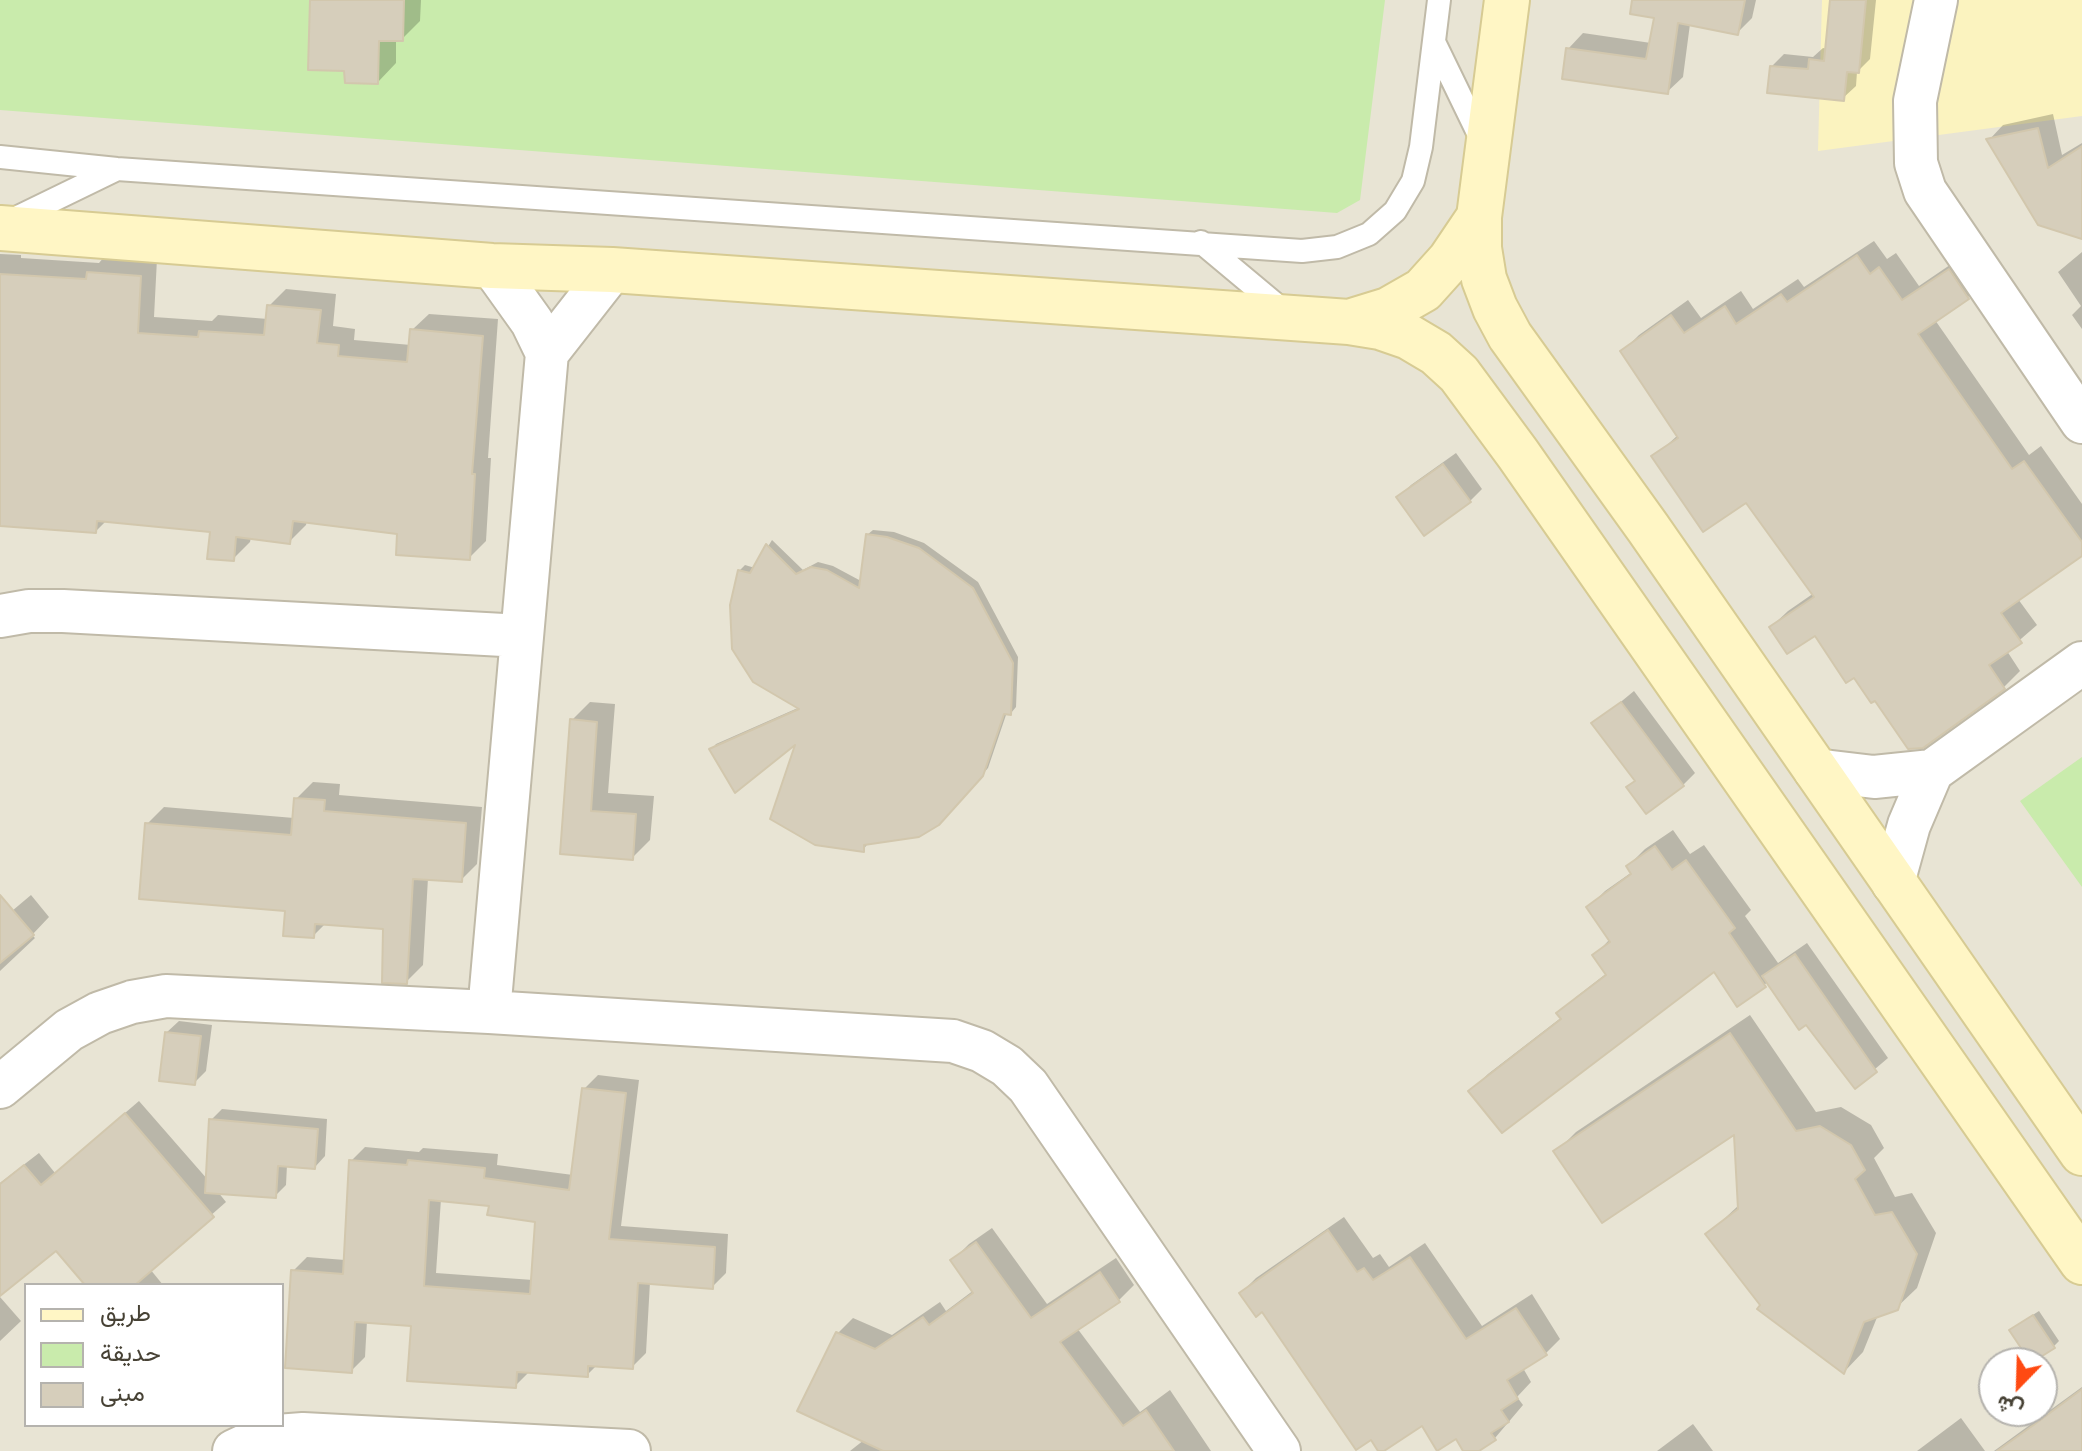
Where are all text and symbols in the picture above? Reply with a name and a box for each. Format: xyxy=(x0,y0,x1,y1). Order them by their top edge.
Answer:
legend xyxy=(24,1283,284,1427)
text: طريق xyxy=(100,1297,151,1328)
text: حديقة xyxy=(100,1337,161,1368)
north arrow xyxy=(1978,1347,2058,1427)
text: مبنى xyxy=(100,1377,145,1408)
text: ش xyxy=(1992,1389,2027,1425)

